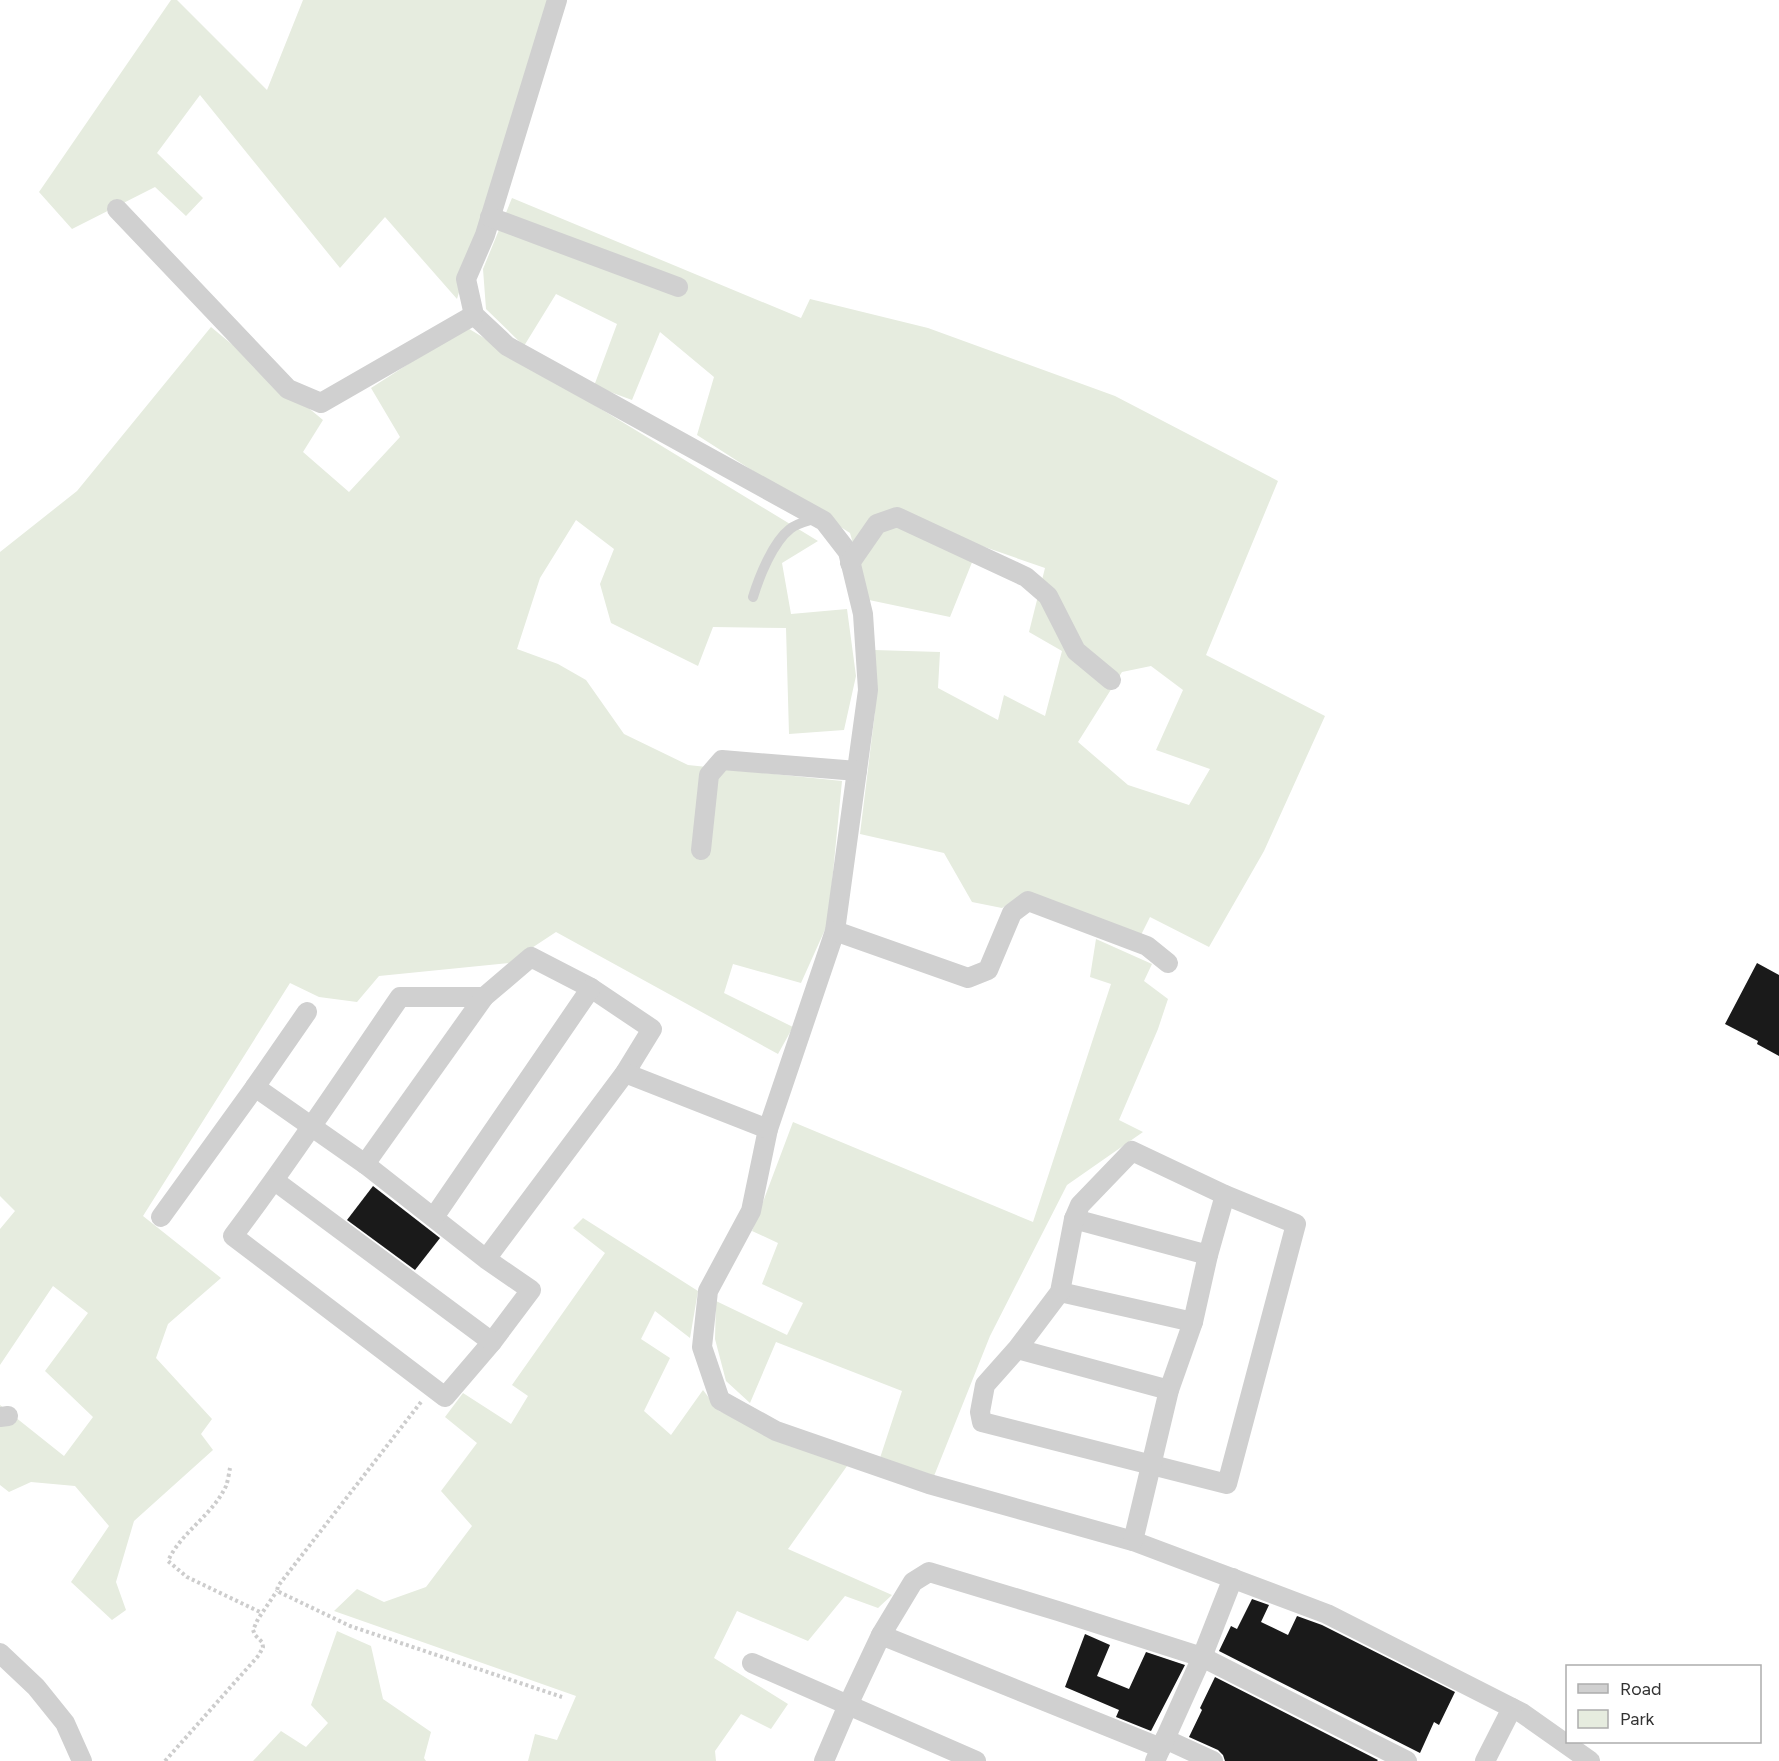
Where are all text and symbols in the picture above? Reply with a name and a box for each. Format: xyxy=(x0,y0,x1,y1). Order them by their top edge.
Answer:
legend xyxy=(1566,1665,1761,1743)
text: Road xyxy=(1620,1678,1661,1700)
text: Park xyxy=(1620,1708,1655,1730)

